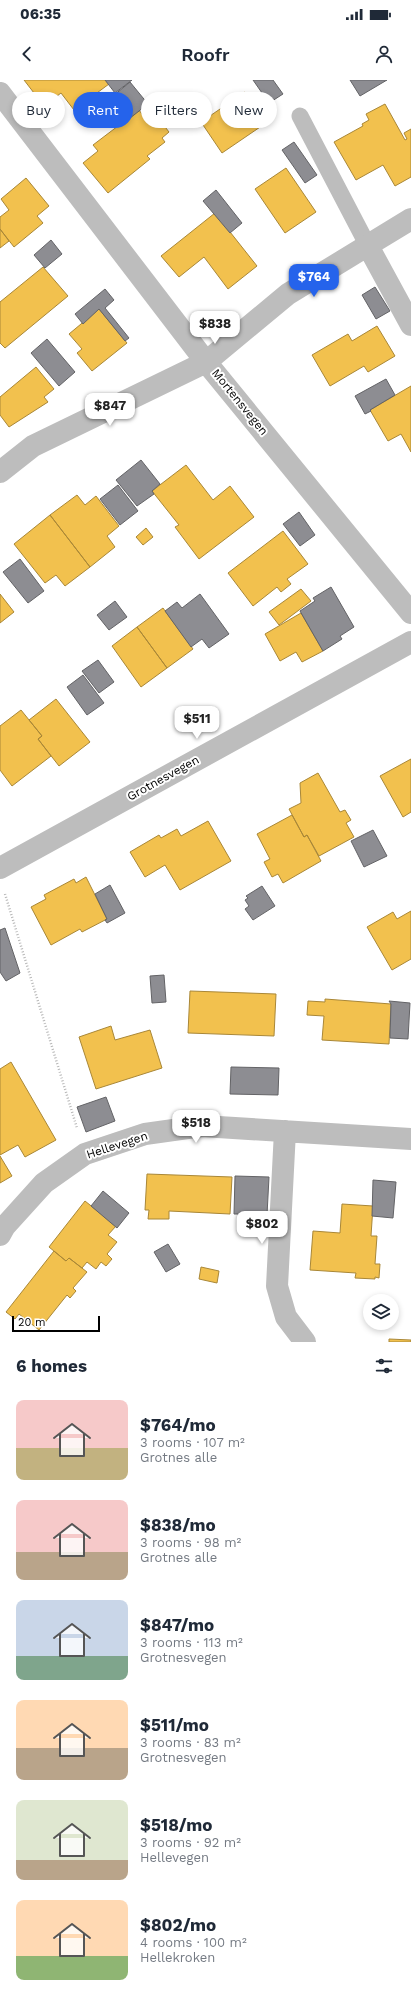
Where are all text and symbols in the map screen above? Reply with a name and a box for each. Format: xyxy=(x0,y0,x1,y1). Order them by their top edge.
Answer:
text: 06:35 xyxy=(20,5,61,23)
icon: back xyxy=(16,43,38,65)
icon: person xyxy=(373,43,395,65)
text: Roofr xyxy=(181,44,230,65)
chip: Buy xyxy=(12,92,65,128)
chip: Rent xyxy=(73,92,133,128)
chip: Filters xyxy=(141,92,212,128)
chip: New xyxy=(220,92,277,128)
pin: $764 xyxy=(290,264,338,298)
text: $764 xyxy=(298,269,330,284)
pin: $838 xyxy=(191,311,239,345)
text: $838 xyxy=(199,316,231,331)
street label: Mortensvegen xyxy=(209,366,271,438)
pin: $847 xyxy=(86,393,134,427)
text: $847 xyxy=(94,398,126,413)
pin: $511 xyxy=(173,706,221,740)
text: $511 xyxy=(183,711,211,726)
street label: Grotnesvegen xyxy=(125,753,201,803)
pin: $518 xyxy=(172,1110,220,1144)
text: $518 xyxy=(181,1115,211,1130)
street label: Hellevegen xyxy=(85,1129,149,1161)
pin: $802 xyxy=(238,1211,286,1245)
text: $802 xyxy=(246,1216,278,1231)
map controls xyxy=(363,1294,399,1330)
button: layers xyxy=(363,1294,399,1330)
scale bar xyxy=(12,1314,100,1333)
text: 20 m xyxy=(18,1316,46,1329)
icon: filters xyxy=(373,1355,395,1377)
text: 6 homes xyxy=(16,1356,87,1376)
text: $764/mo xyxy=(140,1415,216,1435)
icon: home xyxy=(48,1416,96,1464)
text: 3 rooms · 107 m² xyxy=(140,1435,245,1450)
text: Grotnes alle xyxy=(140,1450,217,1465)
text: $838/mo xyxy=(140,1515,216,1535)
icon: home xyxy=(48,1516,96,1564)
text: 3 rooms · 98 m² xyxy=(140,1535,241,1550)
text: Grotnes alle xyxy=(140,1550,217,1565)
text: $847/mo xyxy=(140,1615,214,1635)
icon: home xyxy=(48,1616,96,1664)
text: 3 rooms · 113 m² xyxy=(140,1635,243,1650)
text: Grotnesvegen xyxy=(140,1650,227,1665)
text: $511/mo xyxy=(140,1715,209,1735)
icon: home xyxy=(48,1716,96,1764)
text: 3 rooms · 83 m² xyxy=(140,1735,241,1750)
text: Grotnesvegen xyxy=(140,1750,227,1765)
text: $518/mo xyxy=(140,1815,212,1835)
icon: home xyxy=(48,1816,96,1864)
text: 3 rooms · 92 m² xyxy=(140,1835,241,1850)
text: Hellevegen xyxy=(140,1850,209,1865)
text: $802/mo xyxy=(140,1915,216,1935)
icon: home xyxy=(48,1916,96,1964)
text: 4 rooms · 100 m² xyxy=(140,1935,247,1950)
text: Hellekroken xyxy=(140,1950,215,1965)

